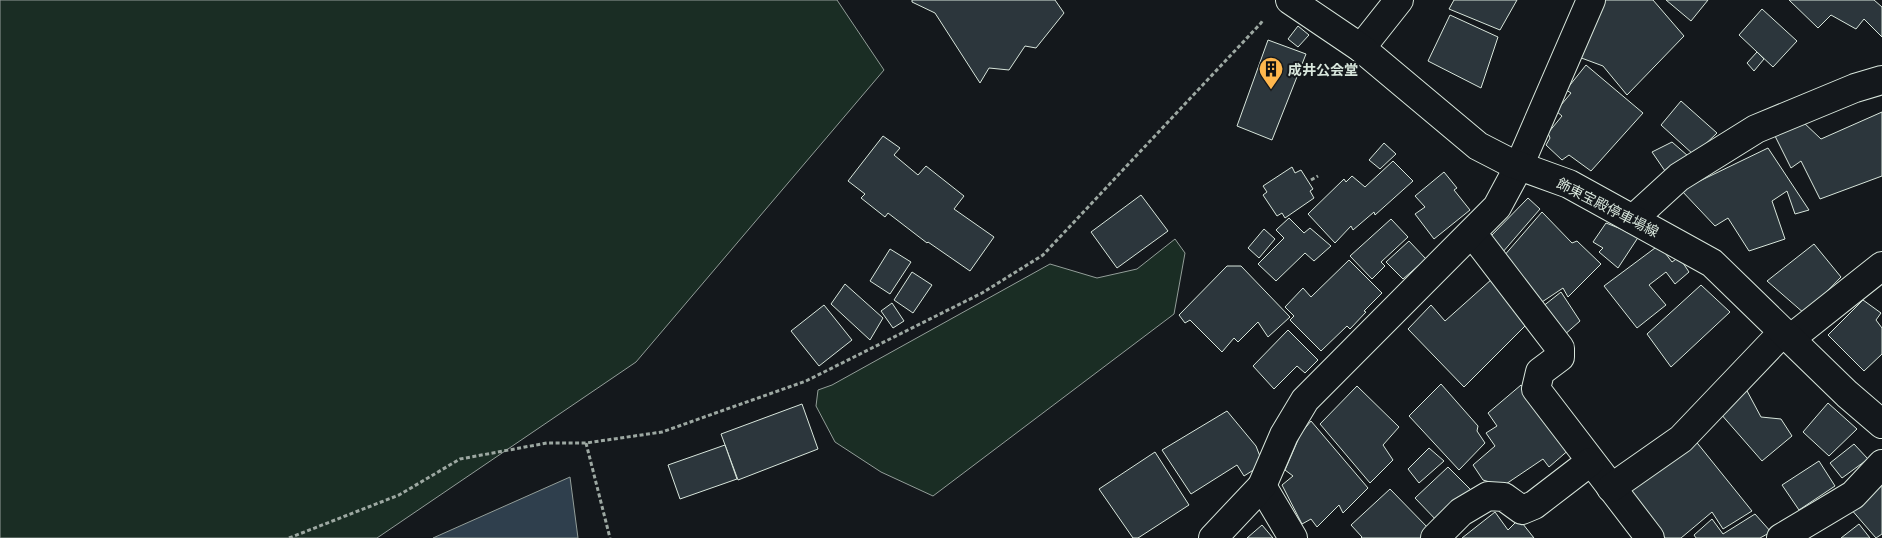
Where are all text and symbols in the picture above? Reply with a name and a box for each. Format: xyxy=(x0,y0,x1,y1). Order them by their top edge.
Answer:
building icon: 成井公会堂 xyxy=(1258,56,1284,90)
place label: 成井公会堂 xyxy=(1288,61,1358,78)
street label: 飾東宝殿停車場線 xyxy=(1554,174,1662,240)

